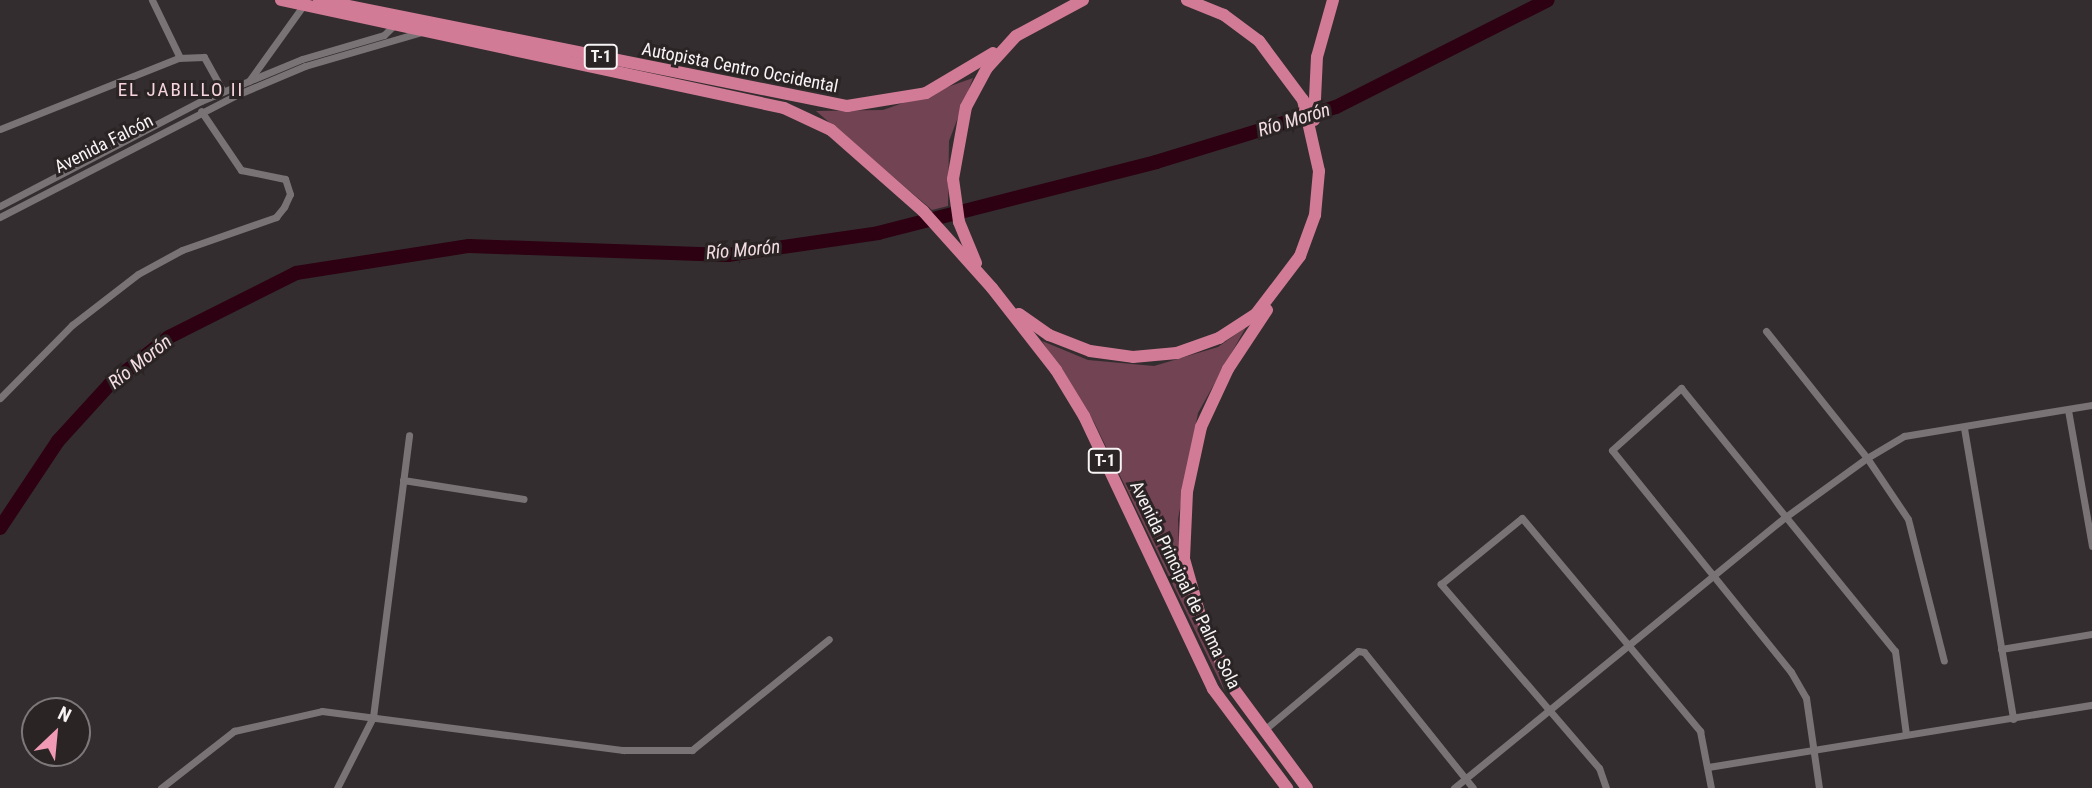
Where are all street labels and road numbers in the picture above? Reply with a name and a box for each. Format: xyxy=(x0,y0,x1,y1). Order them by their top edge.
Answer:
street label: Autopista Centro Occidental xyxy=(640,38,840,98)
road number: T-1 xyxy=(584,44,618,69)
street label: Avenida Falcón xyxy=(51,110,157,178)
road number: T-1 xyxy=(1088,448,1122,474)
street label: Avenida Principal de Palma Sola xyxy=(1125,478,1245,692)

